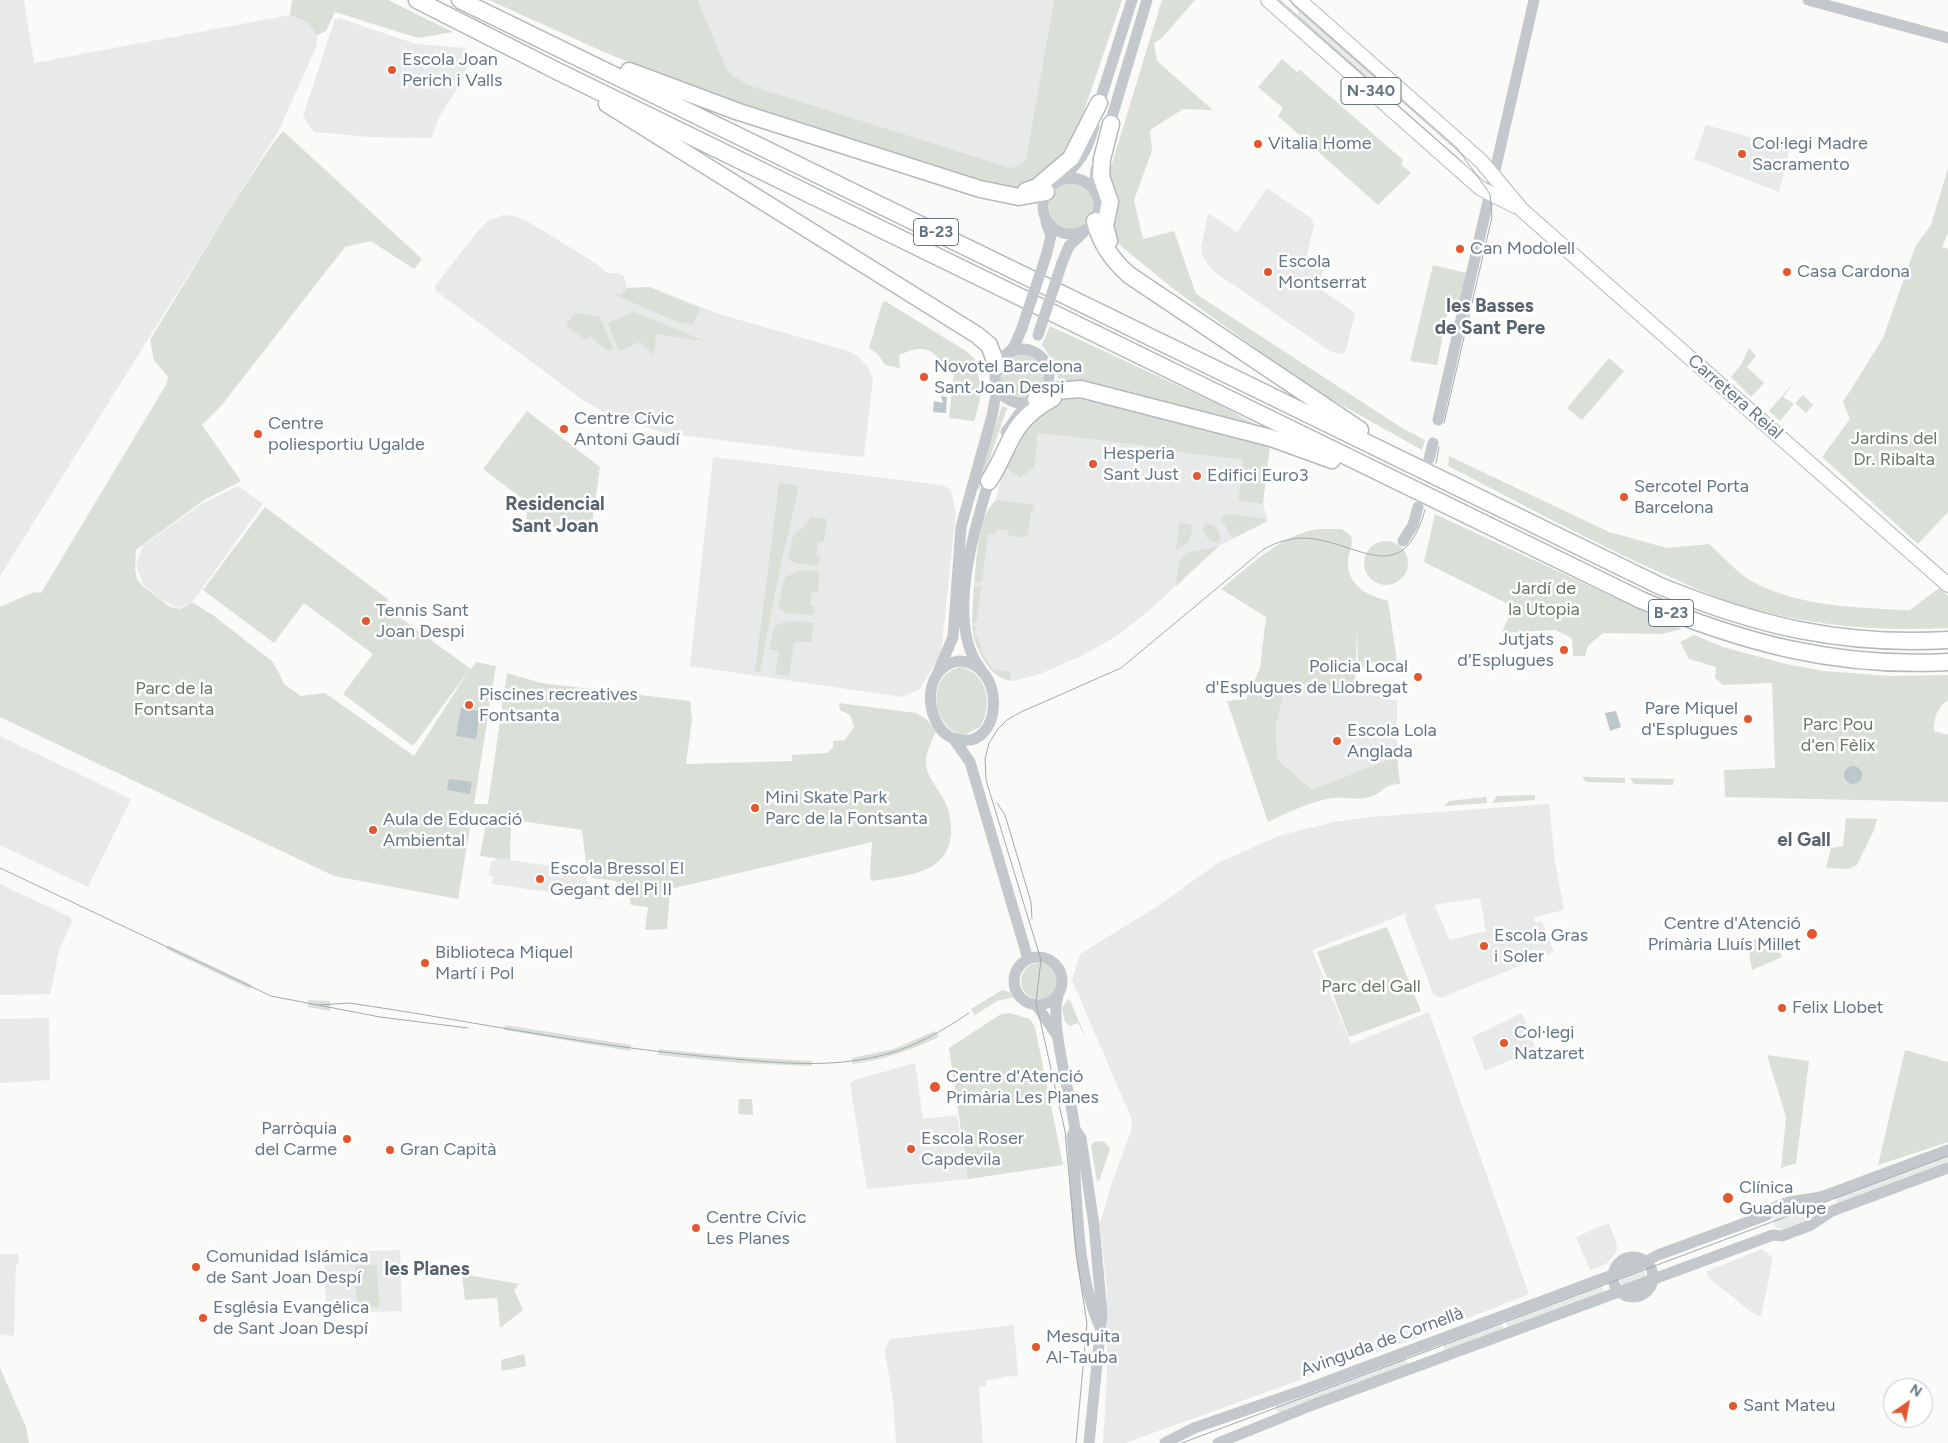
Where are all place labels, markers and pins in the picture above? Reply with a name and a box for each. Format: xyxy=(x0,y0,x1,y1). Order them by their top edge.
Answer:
place label: Escola Joan Perich i Valls xyxy=(402,49,502,92)
marker: Escola Joan Perich i Valls xyxy=(386,64,398,76)
place label: Vitalia Home xyxy=(1268,133,1371,155)
place label: Col·legi Madre Sacramento xyxy=(1752,133,1868,176)
marker: Vitalia Home xyxy=(1252,138,1264,150)
marker: Col·legi Madre Sacramento xyxy=(1736,148,1748,160)
place label: Can Modolell xyxy=(1470,238,1575,260)
marker: Can Modolell xyxy=(1454,243,1466,255)
place label: Escola Montserrat xyxy=(1278,251,1367,294)
place label: Casa Cardona xyxy=(1797,261,1910,283)
marker: Escola Montserrat xyxy=(1262,266,1274,278)
marker: Casa Cardona xyxy=(1781,266,1793,278)
place label: Novotel Barcelona Sant Joan Despi xyxy=(934,356,1082,398)
marker: Novotel Barcelona Sant Joan Despi xyxy=(918,371,930,383)
place label: Centre Cívic Antoni Gaudí xyxy=(574,408,680,450)
place label: Centre poliesportiu Ugalde xyxy=(268,413,425,456)
marker: Centre Cívic Antoni Gaudí xyxy=(558,423,570,435)
marker: Centre poliesportiu Ugalde xyxy=(252,428,264,440)
place label: Hesperia Sant Just xyxy=(1103,443,1179,486)
marker: Hesperia Sant Just xyxy=(1087,458,1099,470)
place label: Edifici Euro3 xyxy=(1207,465,1309,487)
marker: Edifici Euro3 xyxy=(1191,470,1203,482)
place label: Sercotel Porta Barcelona xyxy=(1634,476,1749,518)
marker: Sercotel Porta Barcelona xyxy=(1618,491,1630,503)
place label: Tennis Sant Joan Despi xyxy=(376,600,469,642)
marker: Tennis Sant Joan Despi xyxy=(360,615,372,627)
place label: Jutjats d'Esplugues xyxy=(1457,629,1554,672)
marker: Jutjats d'Esplugues xyxy=(1558,644,1570,656)
place label: Policia Local d'Esplugues de Llobregat xyxy=(1205,656,1408,699)
marker: Policia Local d'Esplugues de Llobregat xyxy=(1412,671,1424,683)
place label: Piscines recreatives Fontsanta xyxy=(479,684,638,726)
place label: Pare Miquel d'Esplugues xyxy=(1641,698,1738,741)
marker: Piscines recreatives Fontsanta xyxy=(463,699,475,711)
marker: Pare Miquel d'Esplugues xyxy=(1742,713,1754,725)
place label: Escola Lola Anglada xyxy=(1347,720,1437,762)
marker: Escola Lola Anglada xyxy=(1331,735,1343,747)
place label: Mini Skate Park Parc de la Fontsanta xyxy=(765,787,928,830)
marker: Mini Skate Park Parc de la Fontsanta xyxy=(749,802,761,814)
place label: Aula de Educació Ambiental xyxy=(383,809,522,852)
marker: Aula de Educació Ambiental xyxy=(367,824,379,836)
place label: Escola Bressol El Gegant del Pi II xyxy=(550,858,684,901)
marker: Escola Bressol El Gegant del Pi II xyxy=(534,873,546,885)
place label: Centre d'Atenció Primària Lluís Millet xyxy=(1648,913,1801,956)
place label: Escola Gras i Soler xyxy=(1494,925,1588,968)
marker: Centre d'Atenció Primària Lluís Millet xyxy=(1805,927,1819,941)
marker: Escola Gras i Soler xyxy=(1478,940,1490,952)
place label: Biblioteca Miquel Martí i Pol xyxy=(435,942,573,984)
marker: Biblioteca Miquel Martí i Pol xyxy=(419,957,431,969)
place label: Felix Llobet xyxy=(1792,997,1884,1019)
marker: Felix Llobet xyxy=(1776,1002,1788,1014)
place label: Col·legi Natzaret xyxy=(1514,1022,1585,1064)
marker: Col·legi Natzaret xyxy=(1498,1037,1510,1049)
place label: Centre d'Atenció Primària Les Planes xyxy=(946,1066,1099,1108)
marker: Centre d'Atenció Primària Les Planes xyxy=(928,1080,942,1094)
place label: Parròquia del Carme xyxy=(255,1118,337,1160)
place label: Escola Roser Capdevila xyxy=(921,1128,1024,1170)
marker: Parròquia del Carme xyxy=(341,1133,353,1145)
place label: Gran Capità xyxy=(400,1139,496,1161)
marker: Escola Roser Capdevila xyxy=(905,1143,917,1155)
marker: Gran Capità xyxy=(384,1144,396,1156)
place label: Clínica Guadalupe xyxy=(1739,1177,1826,1220)
marker: Clínica Guadalupe xyxy=(1721,1191,1735,1205)
place label: Centre Cívic Les Planes xyxy=(706,1207,806,1250)
marker: Centre Cívic Les Planes xyxy=(690,1222,702,1234)
place label: Comunidad Islámica de Sant Joan Despí xyxy=(206,1246,369,1288)
marker: Comunidad Islámica de Sant Joan Despí xyxy=(190,1261,202,1273)
place label: Església Evangèlica de Sant Joan Despí xyxy=(213,1297,369,1340)
marker: Església Evangèlica de Sant Joan Despí xyxy=(197,1312,209,1324)
place label: Mesquita Al-Tauba xyxy=(1046,1326,1120,1368)
marker: Mesquita Al-Tauba xyxy=(1030,1341,1042,1353)
place label: Sant Mateu xyxy=(1743,1395,1836,1417)
marker: Sant Mateu xyxy=(1727,1400,1739,1412)

